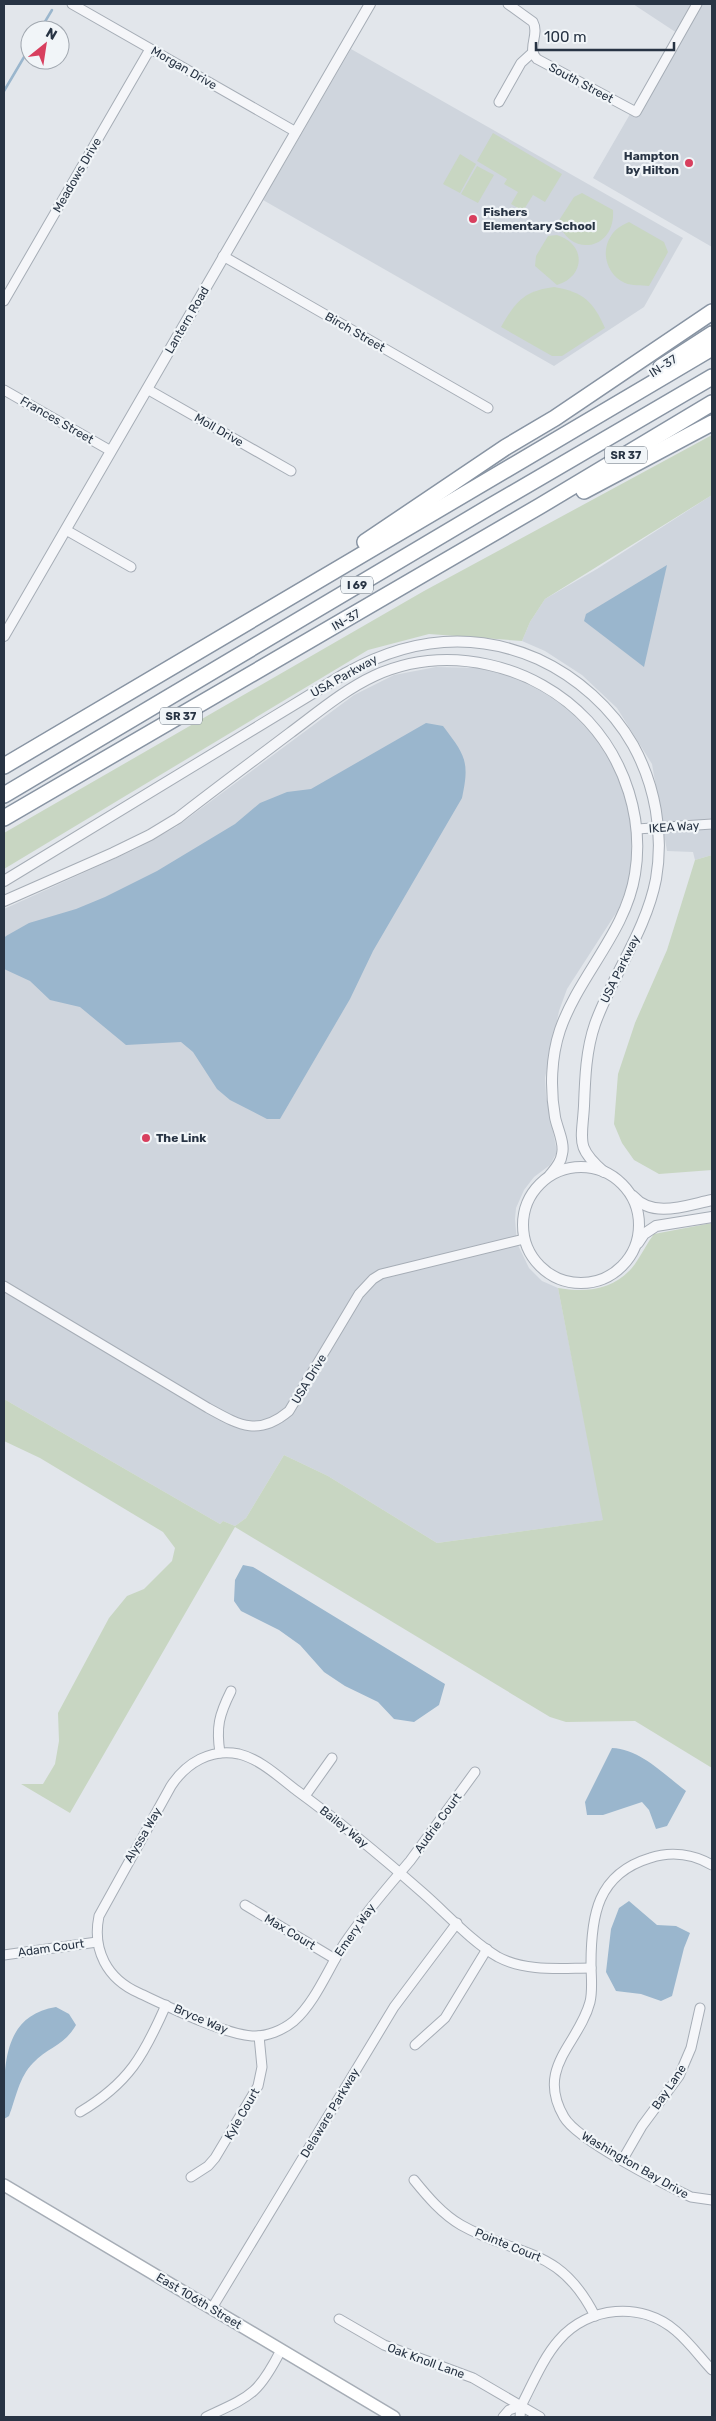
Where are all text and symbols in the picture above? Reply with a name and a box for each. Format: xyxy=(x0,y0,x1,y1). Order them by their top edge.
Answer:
north arrow xyxy=(20,20,70,70)
scale bar xyxy=(536,20,674,52)
text: N xyxy=(43,24,60,44)
text: 100 m xyxy=(544,28,586,46)
street label: Morgan Drive xyxy=(149,44,220,93)
street label: South Street xyxy=(546,60,616,106)
street label: Meadows Drive xyxy=(50,135,104,215)
place label: Hampton by Hilton xyxy=(624,149,679,177)
marker: Hampton by Hilton xyxy=(683,157,695,169)
place label: Fishers Elementary School xyxy=(483,205,595,233)
marker: Fishers Elementary School xyxy=(467,213,479,225)
street label: Lantern Road xyxy=(162,284,212,356)
street label: Birch Street xyxy=(323,309,388,355)
street label: IN-37 xyxy=(646,352,680,380)
street label: Frances Street xyxy=(18,393,96,447)
street label: Moll Drive xyxy=(192,410,246,450)
road number: SR 37 xyxy=(605,446,647,464)
road number: I 69 xyxy=(341,576,373,594)
street label: IN-37 xyxy=(329,606,363,634)
street label: USA Parkway xyxy=(308,652,380,700)
road number: SR 37 xyxy=(160,708,202,724)
street label: IKEA Way xyxy=(648,818,700,836)
street label: USA Parkway xyxy=(598,932,643,1005)
place label: The Link xyxy=(156,1131,206,1145)
marker: The Link xyxy=(140,1132,152,1144)
street label: USA Drive xyxy=(289,1351,329,1406)
street label: Audrie Court xyxy=(412,1790,465,1856)
street label: Bailey Way xyxy=(317,1803,371,1851)
street label: Alyssa Way xyxy=(122,1805,165,1865)
street label: Emery Way xyxy=(332,1901,378,1959)
street label: Max Court xyxy=(262,1911,318,1953)
street label: Adam Court xyxy=(17,1936,85,1960)
street label: Bryce Way xyxy=(172,2001,231,2037)
street label: Bay Lane xyxy=(649,2062,689,2112)
street label: Delaware Parkway xyxy=(298,2065,363,2160)
street label: Kyle Court xyxy=(222,2085,263,2142)
street label: Washington Bay Drive xyxy=(579,2129,691,2201)
street label: Pointe Court xyxy=(473,2225,543,2265)
street label: East 106th Street xyxy=(154,2270,245,2332)
street label: Oak Knoll Lane xyxy=(385,2341,467,2382)

